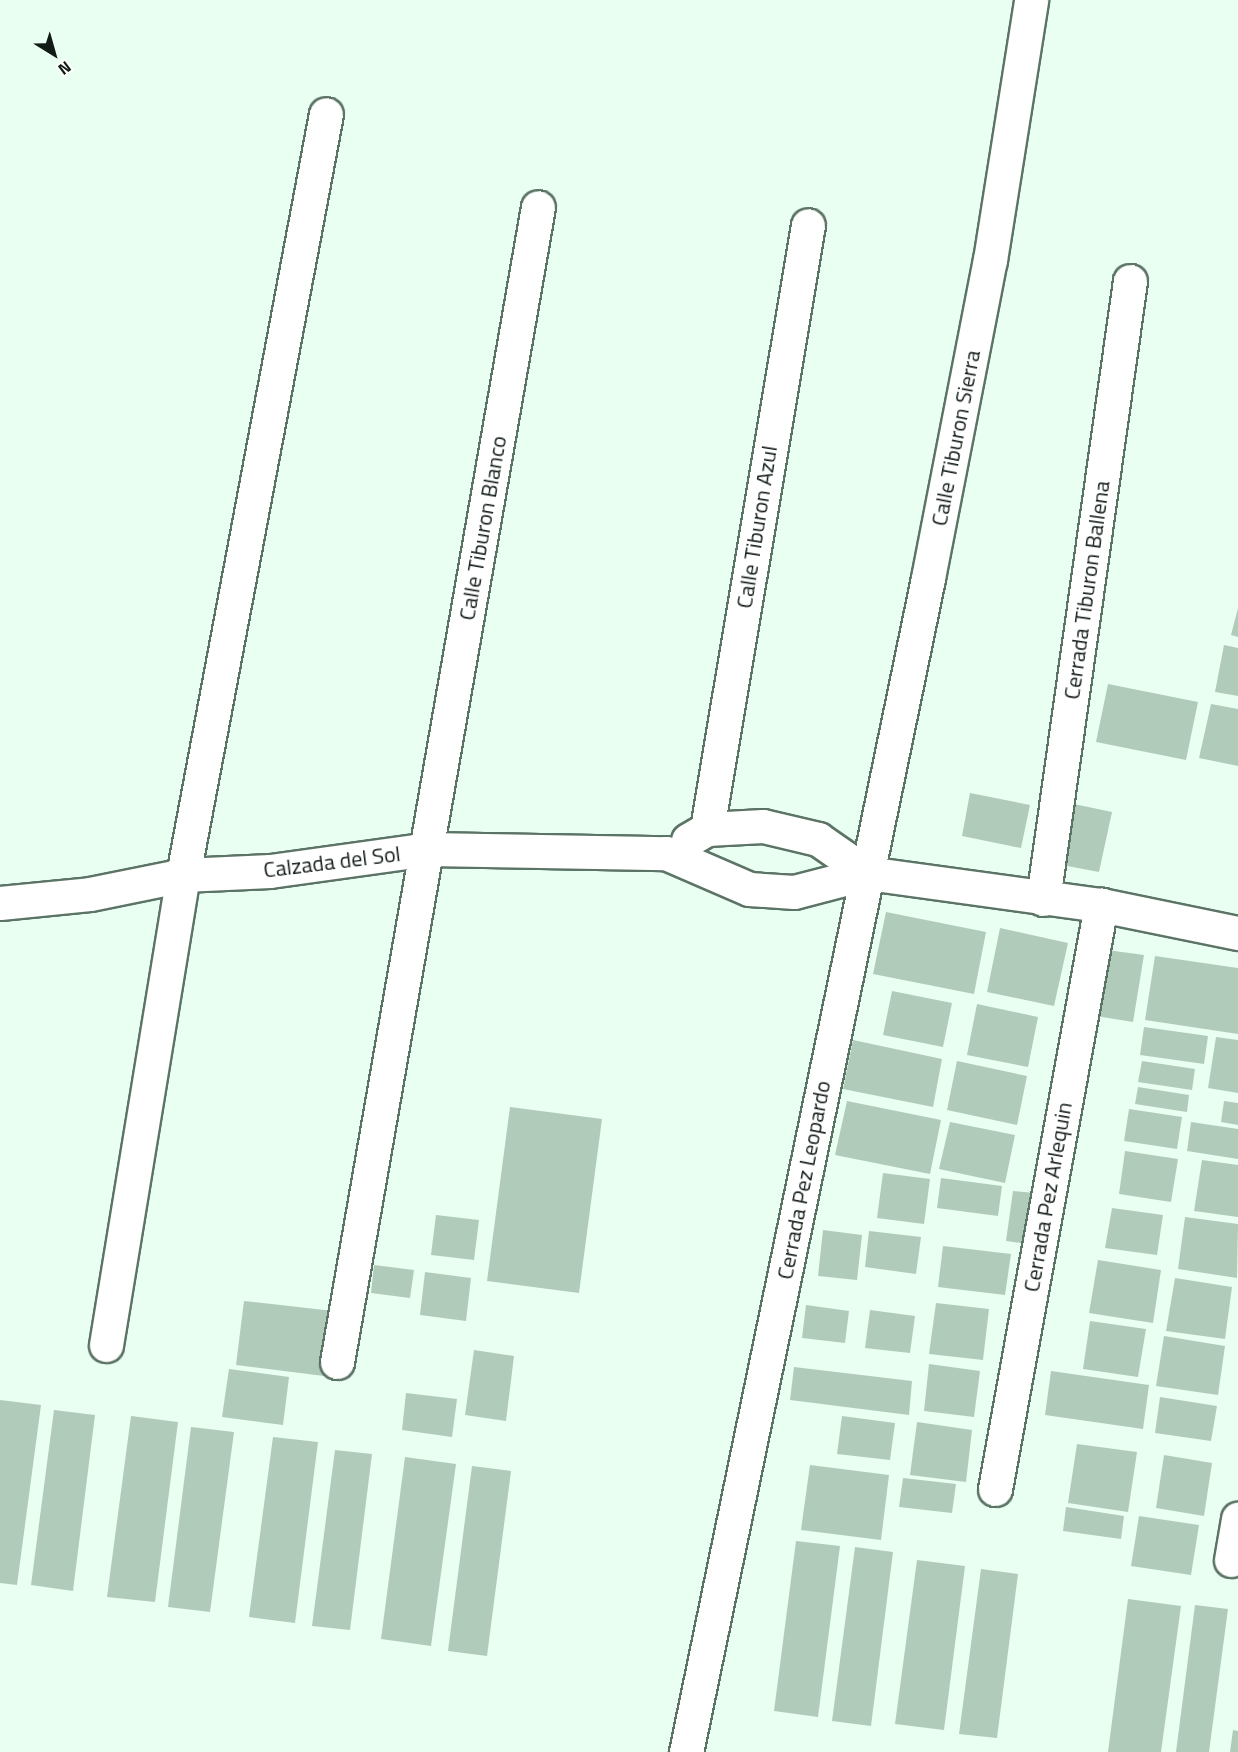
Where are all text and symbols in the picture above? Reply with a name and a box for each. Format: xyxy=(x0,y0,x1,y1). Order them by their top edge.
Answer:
north arrow xyxy=(24,24,84,84)
text: N xyxy=(53,55,76,81)
street label: Calle Tiburon Sierra xyxy=(926,348,986,528)
street label: Calle Tiburon Blanco xyxy=(454,434,512,622)
street label: Calle Tiburon Azul xyxy=(731,444,783,610)
street label: Cerrada Tiburon Ballena xyxy=(1059,479,1115,701)
street label: Calzada del Sol xyxy=(262,840,402,884)
street label: Cerrada Pez Leopardo xyxy=(772,1078,836,1282)
street label: Cerrada Pez Arlequin xyxy=(1018,1100,1078,1294)

